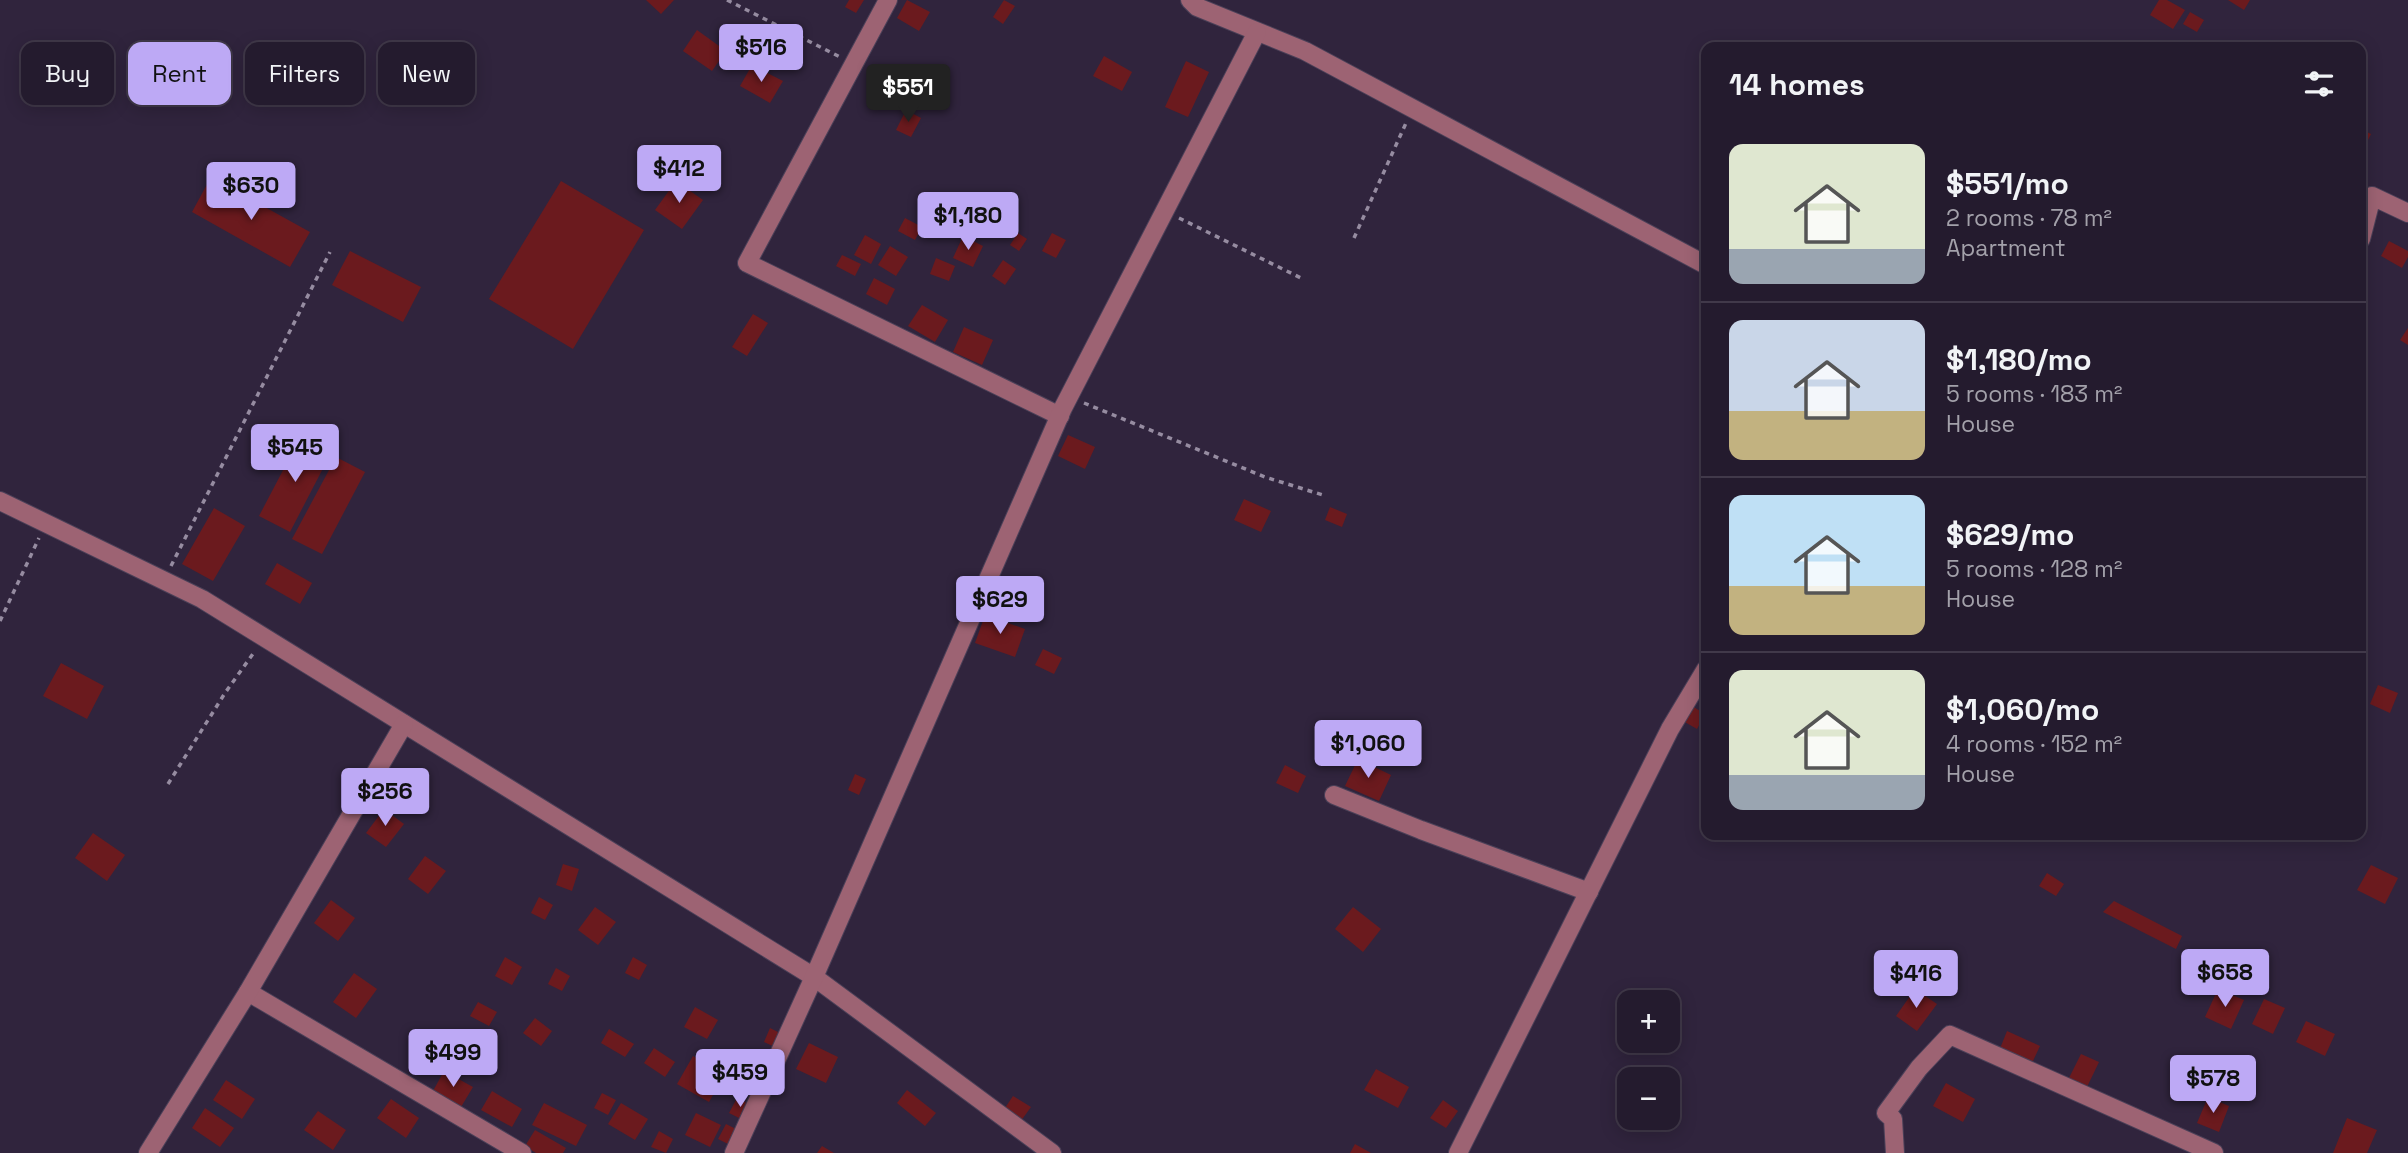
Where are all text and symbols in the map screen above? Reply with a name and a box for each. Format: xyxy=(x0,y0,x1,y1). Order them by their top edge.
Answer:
pin: $516 xyxy=(720,24,802,84)
text: $516 xyxy=(735,32,787,62)
chip: Buy xyxy=(21,42,114,105)
chip: Rent xyxy=(128,42,231,105)
chip: Filters xyxy=(245,42,364,105)
chip: New xyxy=(378,42,475,105)
pin: $551 xyxy=(867,64,949,124)
text: 14 homes xyxy=(1729,65,1865,104)
icon: filters xyxy=(2300,65,2338,103)
text: $551 xyxy=(882,72,934,102)
pin: $412 xyxy=(638,146,720,205)
text: $412 xyxy=(653,153,705,183)
pin: $630 xyxy=(210,162,292,222)
text: $551/mo xyxy=(1946,164,2069,203)
text: $630 xyxy=(222,170,280,200)
icon: home xyxy=(1785,172,1869,256)
pin: $1,180 xyxy=(911,192,1025,252)
text: $1,180 xyxy=(934,200,1003,230)
text: 2 rooms · 78 m² xyxy=(1946,203,2112,233)
text: Apartment xyxy=(1946,233,2066,263)
text: $1,180/mo xyxy=(1946,340,2092,379)
icon: home xyxy=(1785,348,1869,432)
text: 5 rooms · 183 m² xyxy=(1946,379,2122,409)
text: House xyxy=(1946,409,2015,439)
pin: $545 xyxy=(254,424,336,484)
text: $545 xyxy=(267,432,323,462)
text: $629/mo xyxy=(1946,515,2074,554)
icon: home xyxy=(1785,523,1869,607)
text: 5 rooms · 128 m² xyxy=(1946,554,2122,584)
pin: $629 xyxy=(959,576,1041,636)
text: $629 xyxy=(972,584,1028,614)
text: House xyxy=(1946,584,2015,614)
text: $1,060/mo xyxy=(1946,690,2099,729)
icon: home xyxy=(1785,698,1869,782)
pin: $1,060 xyxy=(1311,720,1425,780)
text: $1,060 xyxy=(1331,728,1405,758)
text: 4 rooms · 152 m² xyxy=(1946,729,2122,759)
text: House xyxy=(1946,759,2015,789)
pin: $256 xyxy=(344,768,426,828)
text: $256 xyxy=(357,776,413,806)
pin: $416 xyxy=(1875,950,1957,1010)
pin: $658 xyxy=(2184,950,2266,1009)
text: $658 xyxy=(2197,957,2253,987)
text: $416 xyxy=(1890,958,1942,988)
map controls xyxy=(1617,990,1680,1130)
button: + xyxy=(1617,990,1680,1053)
pin: $499 xyxy=(412,1030,494,1089)
text: $499 xyxy=(425,1037,482,1067)
pin: $459 xyxy=(699,1050,781,1109)
pin: $578 xyxy=(2172,1056,2254,1115)
text: $459 xyxy=(712,1057,768,1087)
text: $578 xyxy=(2186,1063,2240,1093)
button: − xyxy=(1617,1067,1680,1130)

